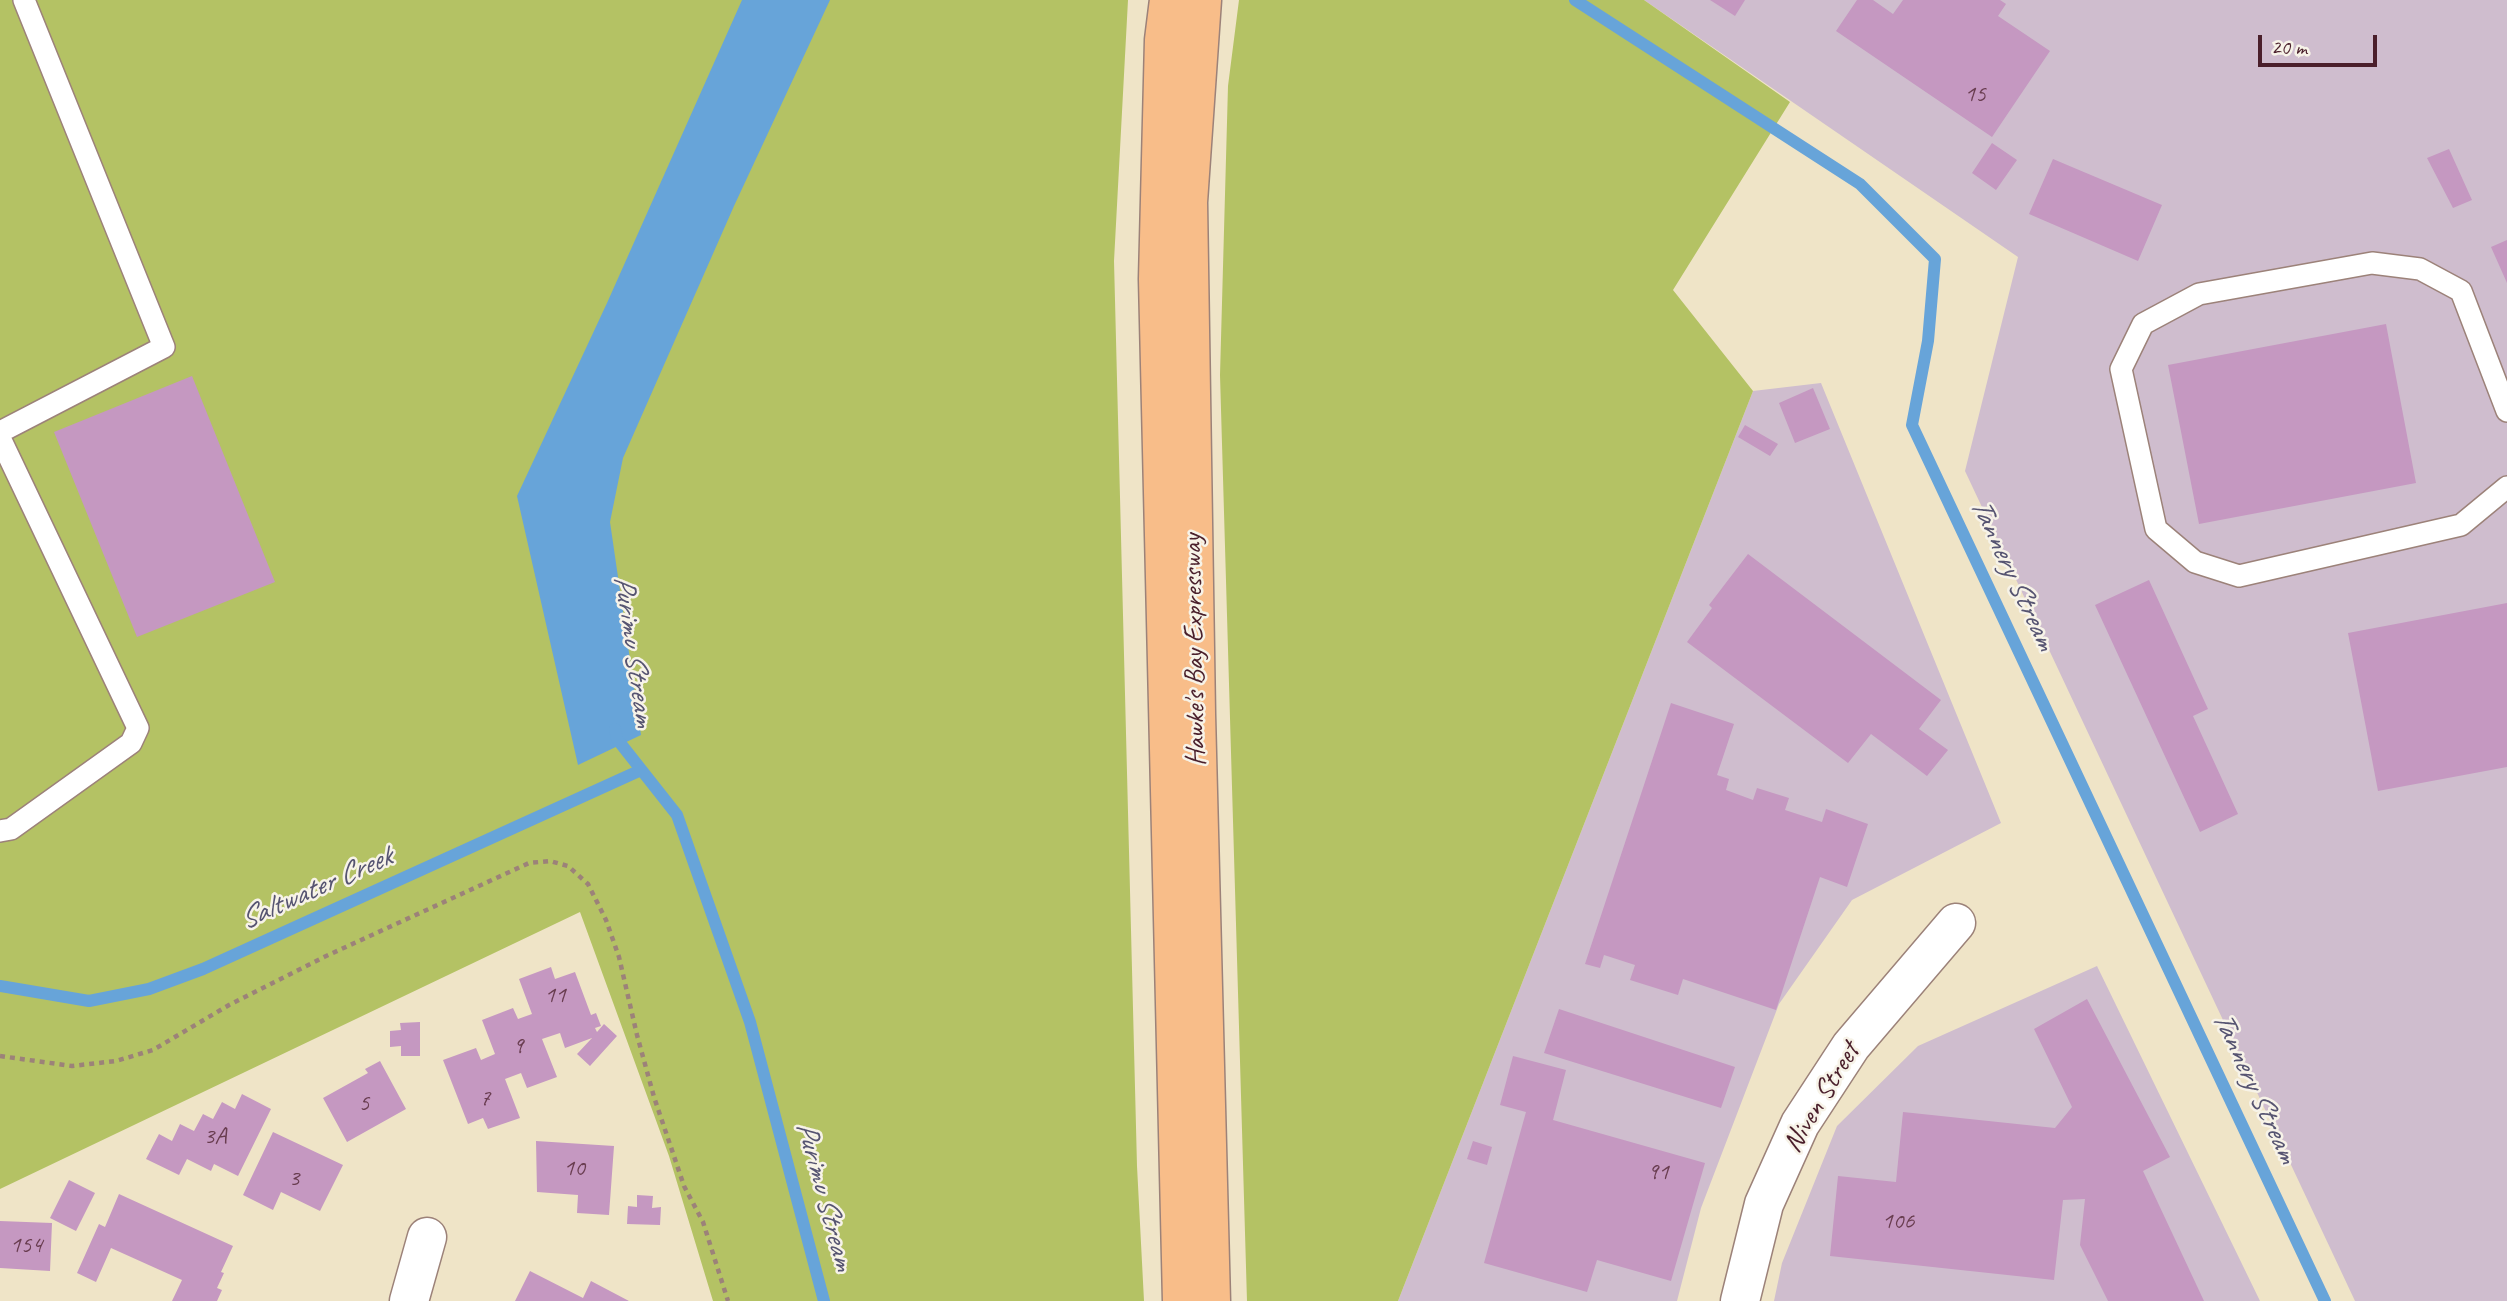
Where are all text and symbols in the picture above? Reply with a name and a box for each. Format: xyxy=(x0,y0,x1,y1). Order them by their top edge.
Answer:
scale bar xyxy=(2262,21,2381,65)
text: 20 m xyxy=(2271,34,2307,60)
house number: 15 xyxy=(1964,81,1986,109)
water label: Tannery Stream xyxy=(1961,492,2063,656)
street label: Hawke's Bay Expressway xyxy=(1176,533,1214,767)
water label: Purimu Stream xyxy=(605,573,661,729)
water label: Saltwater Creek xyxy=(234,839,398,939)
house number: 11 xyxy=(544,982,566,1010)
water label: Tannery Stream xyxy=(2203,1005,2305,1169)
house number: 9 xyxy=(513,1033,523,1061)
street label: Niven Street xyxy=(1776,1037,1868,1159)
house number: 7 xyxy=(480,1085,490,1113)
house number: 5 xyxy=(359,1090,369,1118)
water label: Purimu Stream xyxy=(787,1118,861,1274)
house number: 3A xyxy=(204,1123,226,1151)
house number: 10 xyxy=(563,1155,585,1183)
house number: 91 xyxy=(1647,1159,1669,1187)
house number: 3 xyxy=(289,1165,299,1193)
house number: 106 xyxy=(1882,1208,1914,1236)
house number: 154 xyxy=(10,1232,42,1260)

